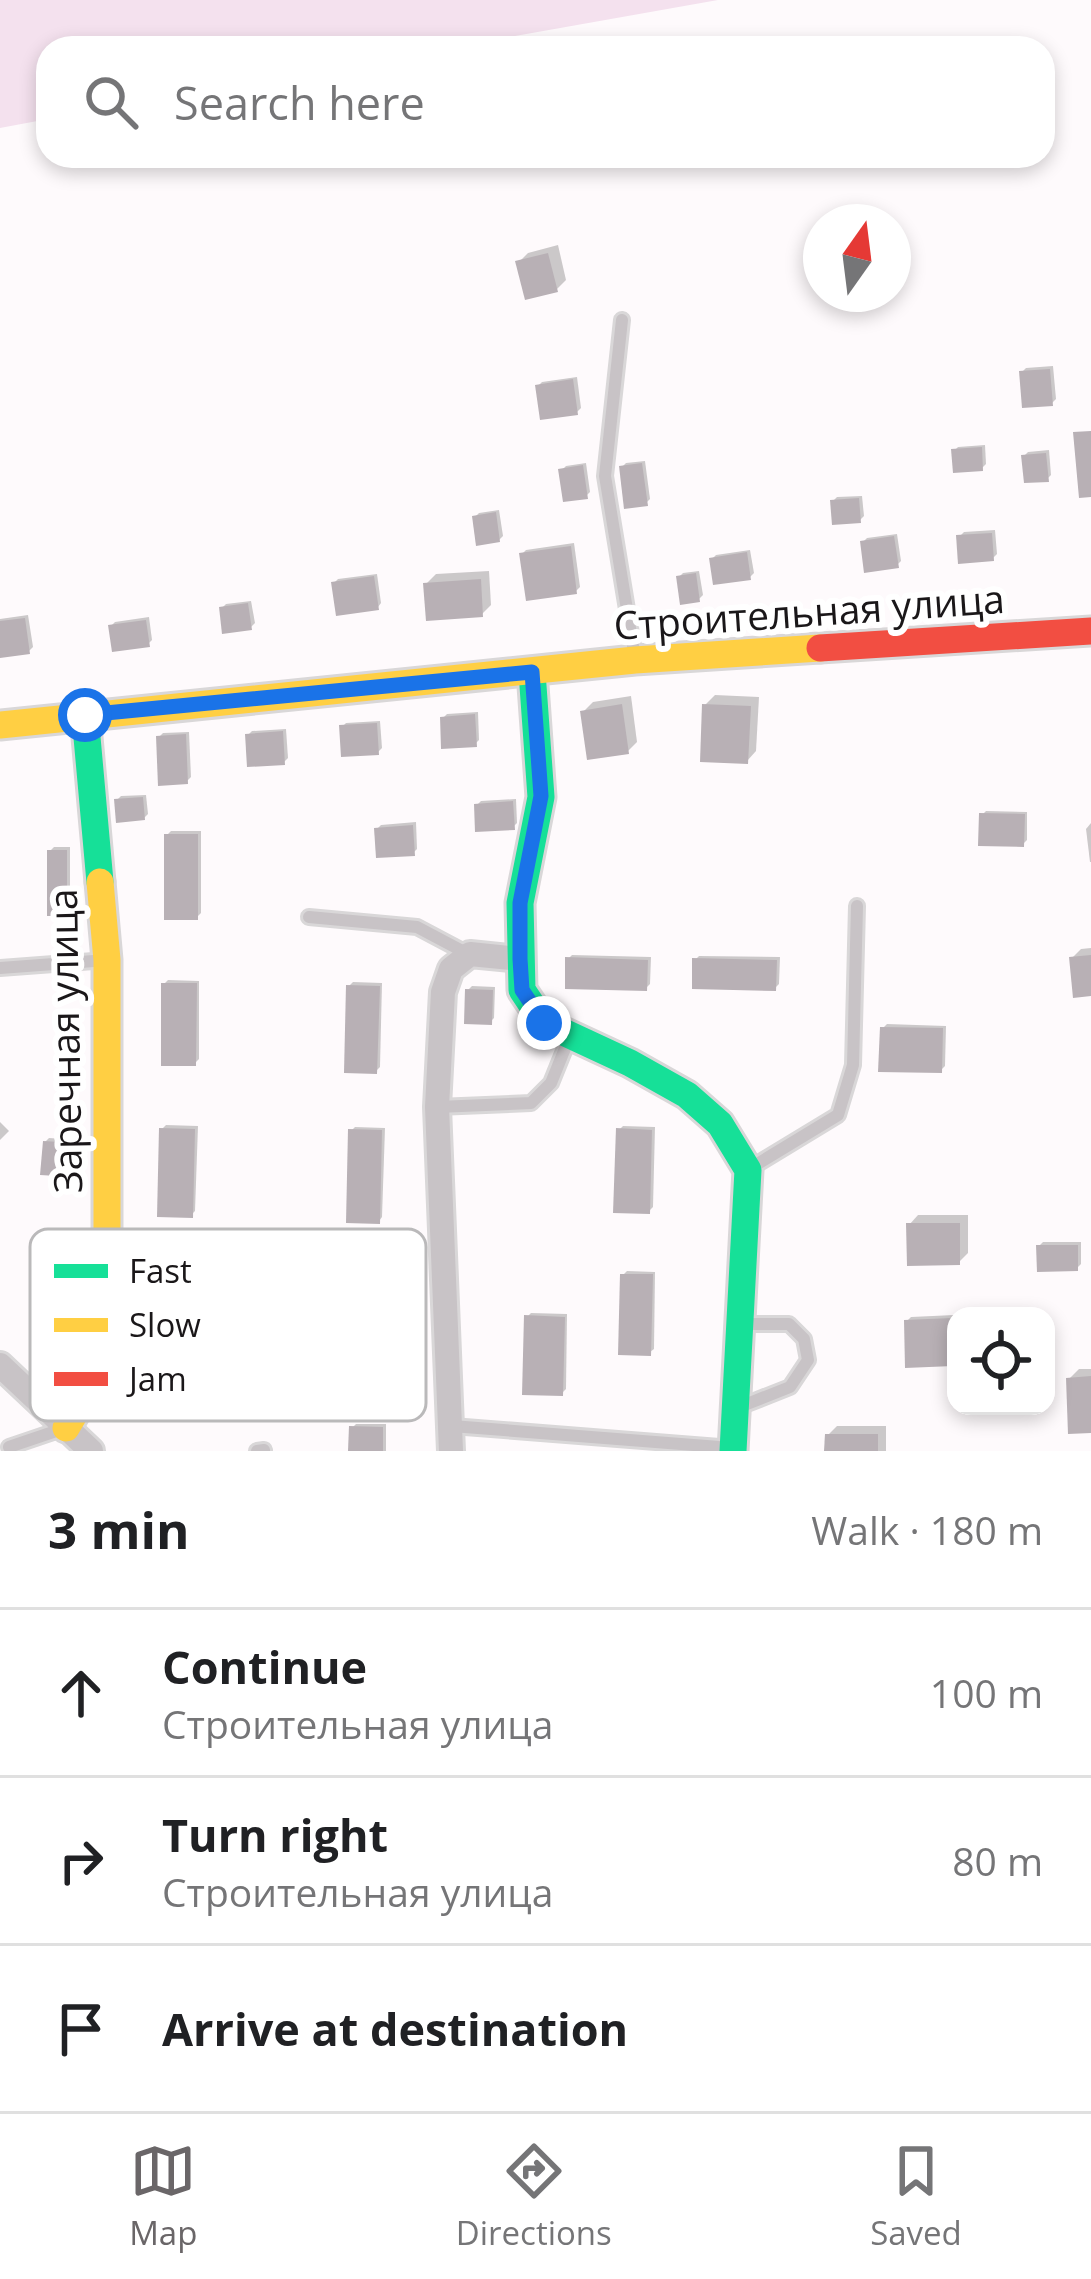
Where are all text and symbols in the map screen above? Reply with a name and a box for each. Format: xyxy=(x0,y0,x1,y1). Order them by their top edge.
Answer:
search box xyxy=(36,36,1055,168)
icon: search xyxy=(78,69,144,135)
text: Search here xyxy=(174,72,425,133)
north arrow xyxy=(803,204,911,312)
street label: Строительная улица xyxy=(612,571,1006,651)
route start xyxy=(58,688,112,742)
street label: Заречная улица xyxy=(35,888,93,1194)
route end xyxy=(517,996,571,1050)
legend xyxy=(30,1229,426,1421)
text: Fast xyxy=(129,1248,192,1293)
text: Slow xyxy=(129,1302,201,1347)
map controls xyxy=(947,1307,1055,1415)
button: locate xyxy=(947,1307,1055,1415)
text: Jam xyxy=(126,1356,187,1401)
text: 3 min xyxy=(48,1494,190,1564)
text: Walk · 180 m xyxy=(811,1503,1043,1556)
text: Continue xyxy=(162,1636,367,1697)
icon: ahead xyxy=(48,1660,114,1726)
text: 100 m xyxy=(930,1666,1043,1719)
text: Строительная улица xyxy=(162,1697,553,1750)
text: Turn right xyxy=(162,1804,388,1865)
icon: right xyxy=(48,1828,114,1894)
text: 80 m xyxy=(952,1834,1043,1887)
text: Строительная улица xyxy=(162,1865,553,1918)
icon: arrive xyxy=(48,1996,114,2062)
text: Arrive at destination xyxy=(162,1998,628,2059)
tab: Map xyxy=(129,2138,197,2255)
tab: Directions xyxy=(456,2138,612,2255)
tab: Saved xyxy=(870,2138,962,2255)

